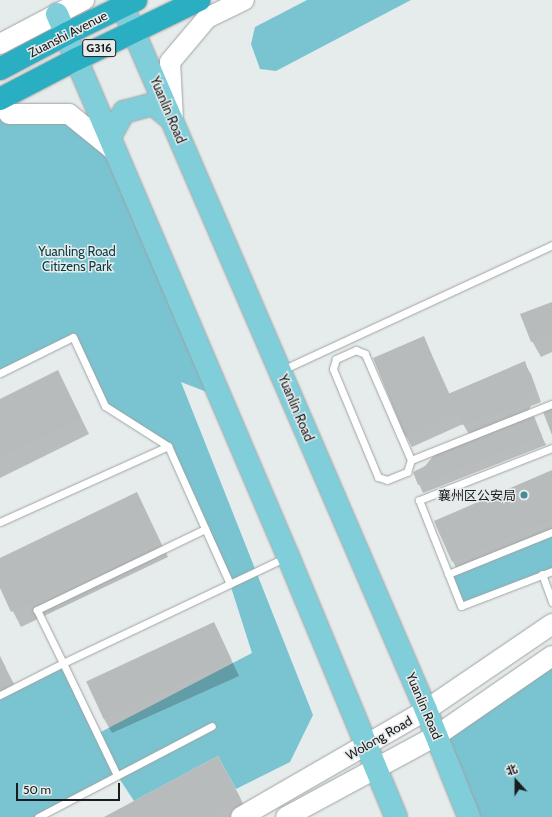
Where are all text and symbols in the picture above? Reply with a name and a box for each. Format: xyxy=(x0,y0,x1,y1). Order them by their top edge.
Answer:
street label: Zuanshi Avenue xyxy=(26,7,110,61)
road number: G316 xyxy=(82,38,116,58)
street label: Yuanlin Road xyxy=(147,74,189,146)
park label: Yuanling Road Citizens Park xyxy=(38,244,116,275)
street label: Yuanlin Road xyxy=(275,372,317,444)
place label: 襄州区公安局 xyxy=(438,487,516,503)
marker: 襄州区公安局 xyxy=(519,490,529,500)
street label: Yuanlin Road xyxy=(403,670,445,742)
street label: Wolong Road xyxy=(343,713,415,763)
north arrow xyxy=(496,761,536,801)
text: 北 xyxy=(504,761,519,778)
scale bar xyxy=(18,775,122,801)
text: 50 m xyxy=(23,782,51,797)

